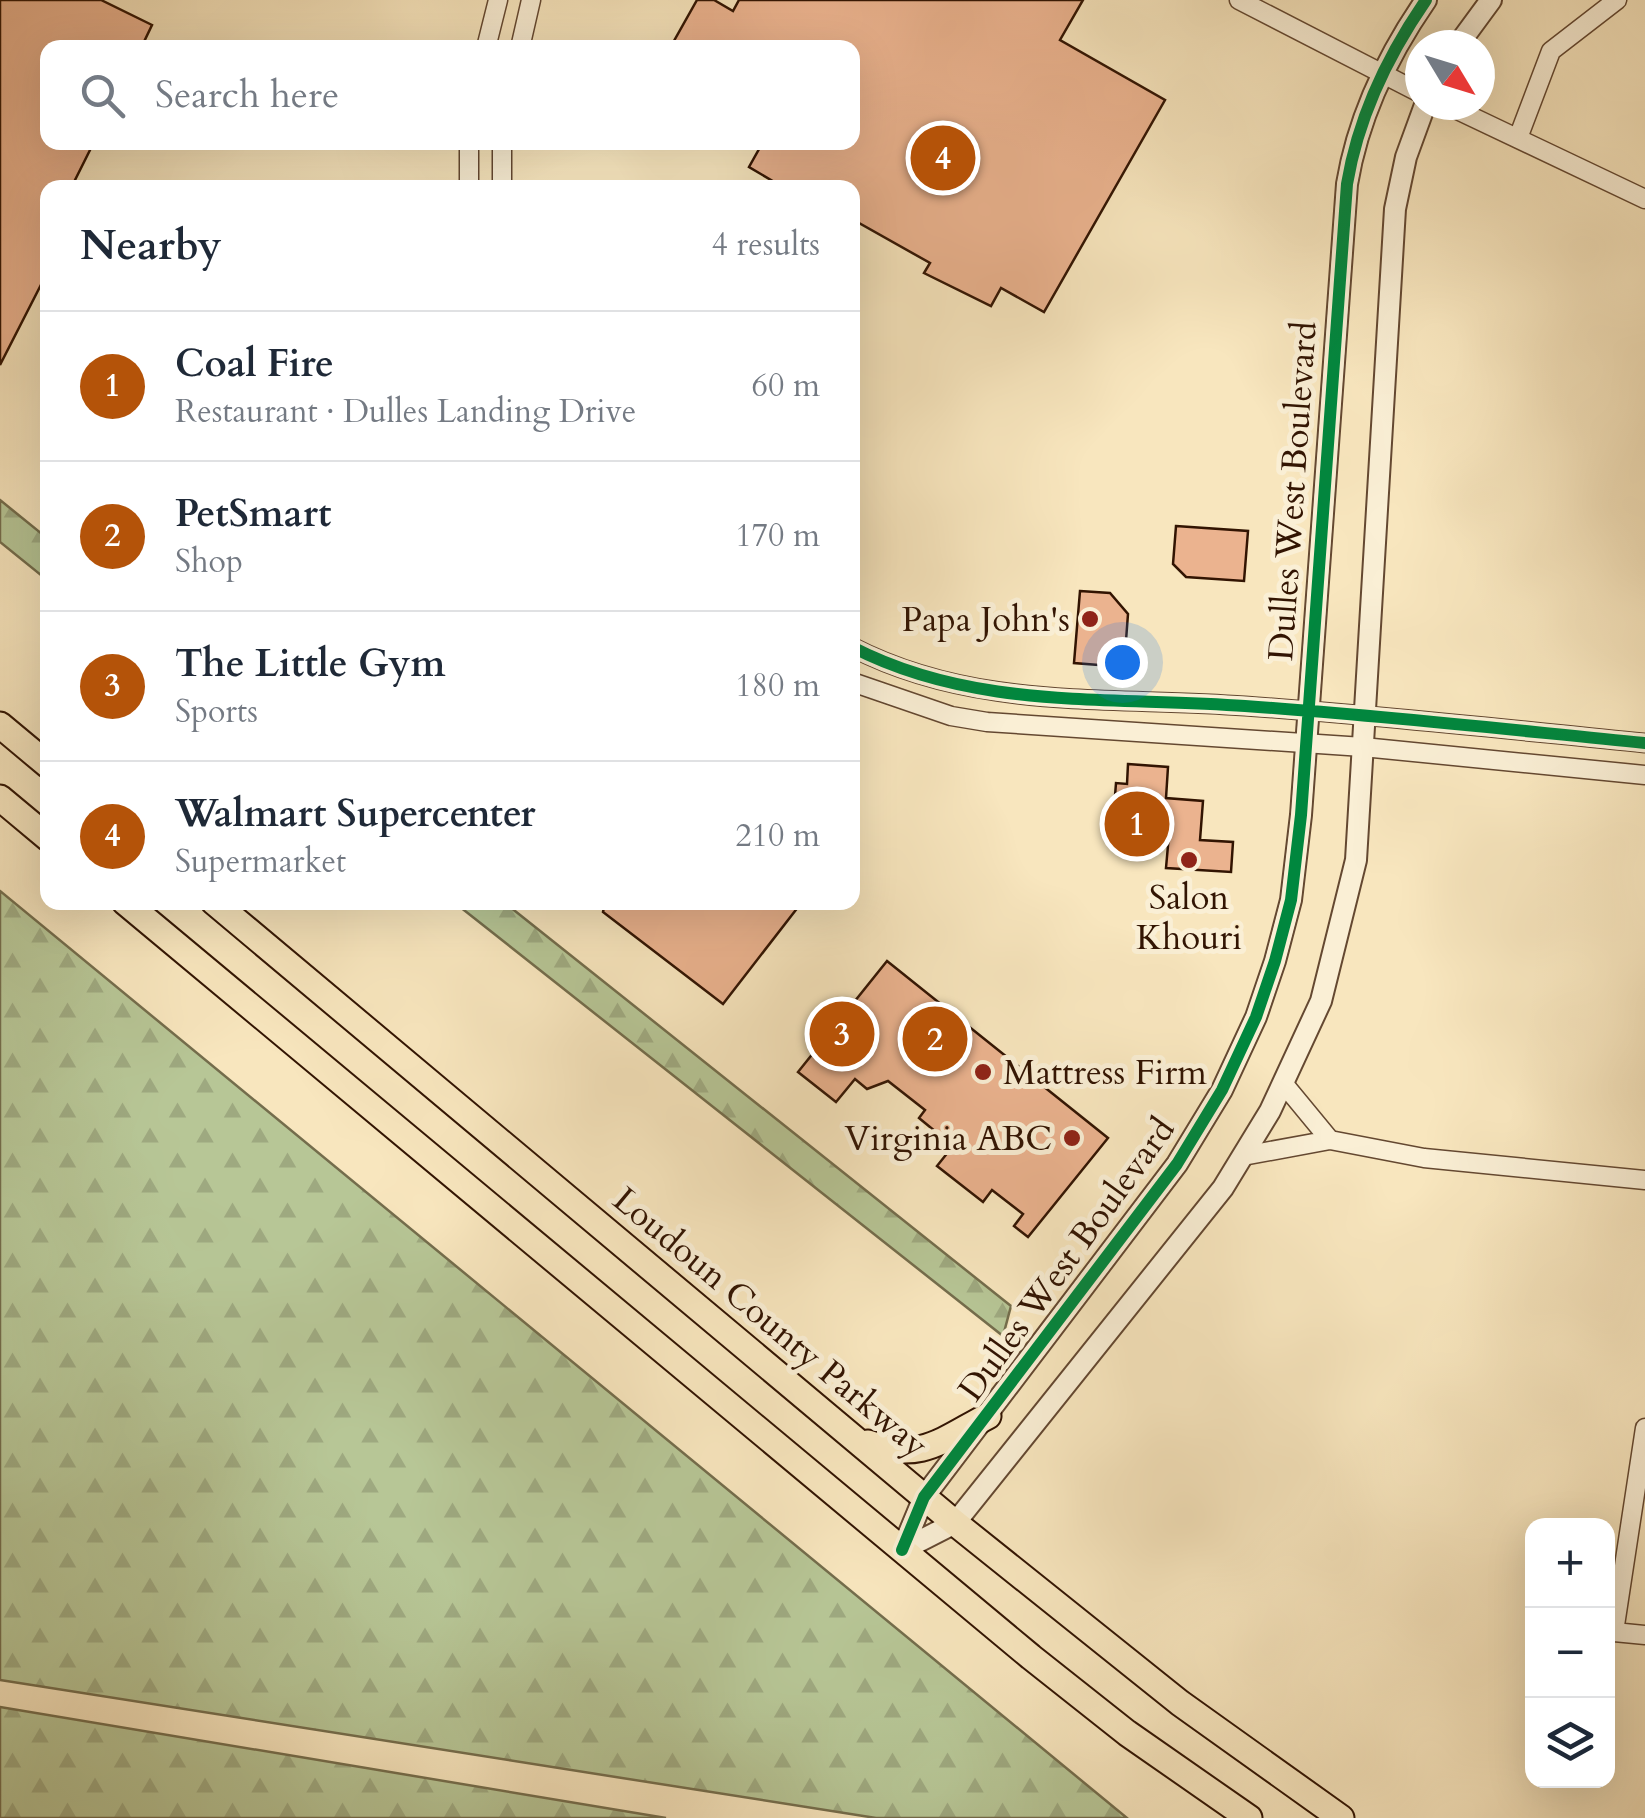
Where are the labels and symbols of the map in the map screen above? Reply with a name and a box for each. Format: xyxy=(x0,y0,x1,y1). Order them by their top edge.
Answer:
north arrow xyxy=(1405,30,1495,120)
pin: 4 xyxy=(910,120,976,196)
street label: Dulles West Boulevard xyxy=(1257,319,1329,662)
place label: Papa John's xyxy=(902,596,1070,644)
marker: Papa John's xyxy=(1079,608,1101,630)
your location xyxy=(1097,637,1148,688)
pin: 1 xyxy=(1104,786,1170,862)
marker: Salon Khouri xyxy=(1178,849,1200,871)
place label: Salon Khouri xyxy=(1136,874,1242,962)
pin: 3 xyxy=(810,996,874,1072)
pin: 2 xyxy=(902,1002,968,1076)
place label: Mattress Firm xyxy=(1003,1049,1207,1097)
marker: Mattress Firm xyxy=(972,1061,994,1083)
street label: Dulles West Boulevard xyxy=(947,1108,1186,1411)
place label: Virginia ABC xyxy=(844,1115,1052,1163)
marker: Virginia ABC xyxy=(1061,1127,1083,1149)
street label: Loudoun County Parkway xyxy=(602,1176,939,1469)

